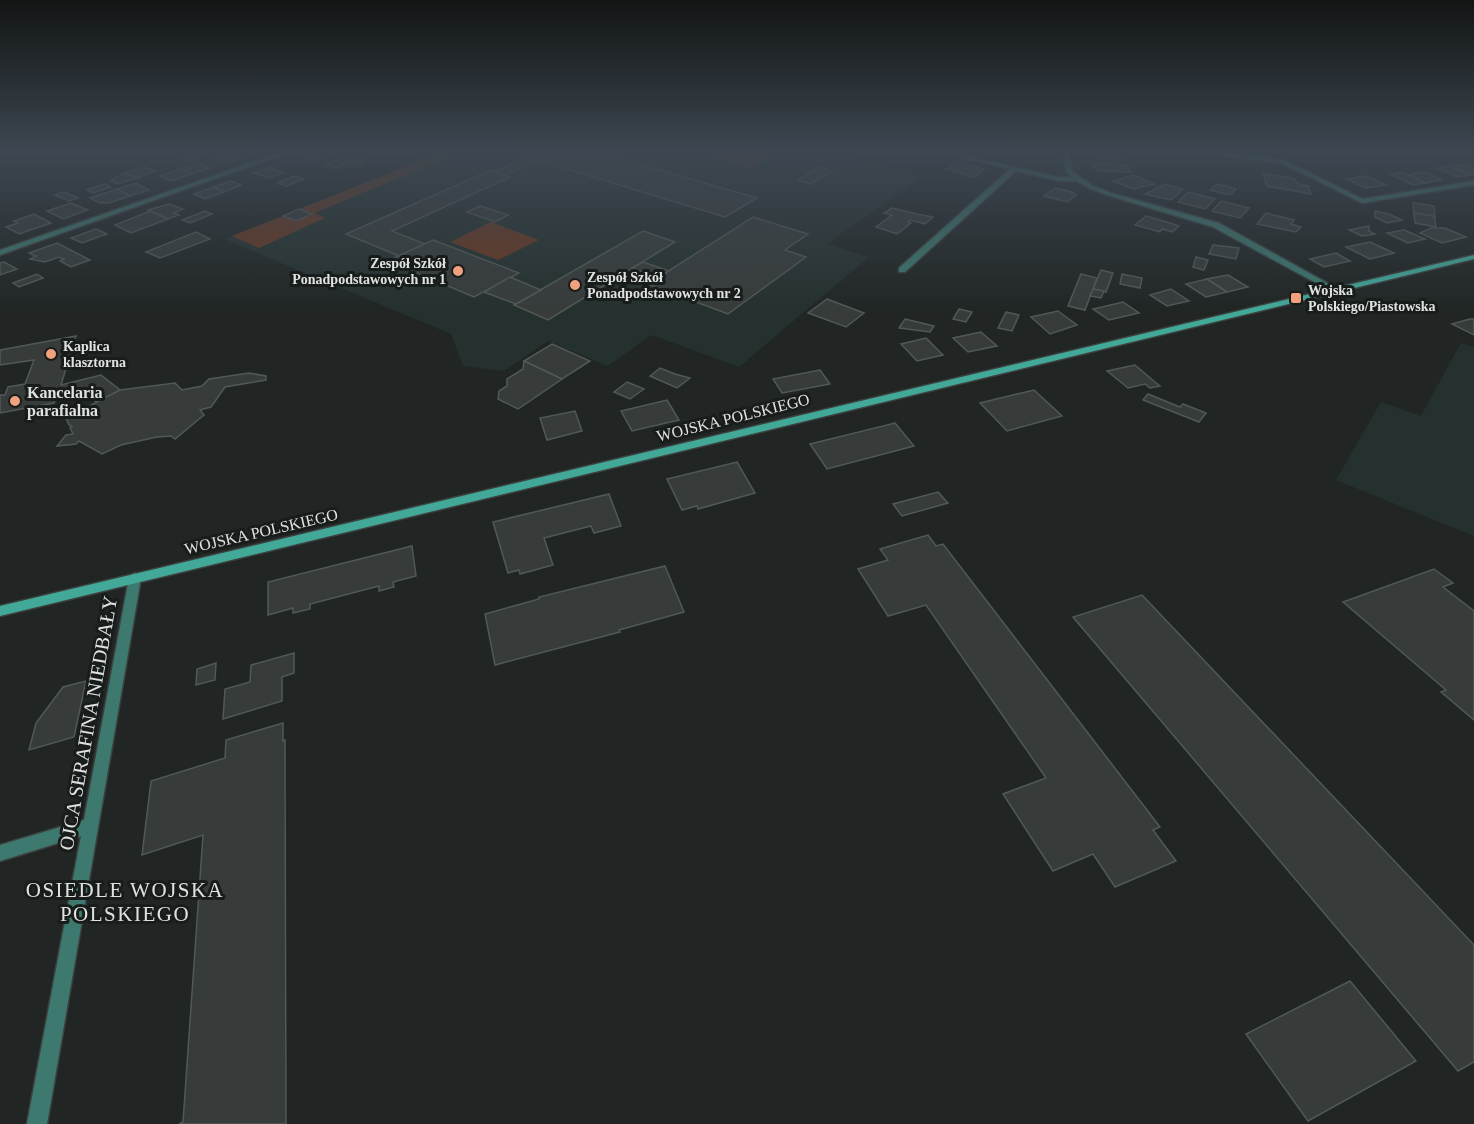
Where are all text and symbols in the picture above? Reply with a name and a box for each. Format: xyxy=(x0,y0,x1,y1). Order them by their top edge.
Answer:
place label: Zespół Szkół Ponadpodstawowych nr 1 xyxy=(292,256,446,287)
marker: Zespół Szkół Ponadpodstawowych nr 1 xyxy=(451,264,465,278)
place label: Zespół Szkół Ponadpodstawowych nr 2 xyxy=(587,270,741,301)
marker: Zespół Szkół Ponadpodstawowych nr 2 xyxy=(568,278,582,292)
place label: Wojska Polskiego/Piastowska xyxy=(1308,283,1436,314)
marker: Wojska Polskiego/Piastowska xyxy=(1289,291,1303,305)
place label: Kaplica klasztorna xyxy=(63,339,126,370)
marker: Kaplica klasztorna xyxy=(44,347,58,361)
place label: Kancelaria parafialna xyxy=(27,384,103,420)
street label: WOJSKA POLSKIEGO xyxy=(655,390,811,445)
marker: Kancelaria parafialna xyxy=(8,394,22,408)
street label: WOJSKA POLSKIEGO xyxy=(183,506,339,557)
street label: OJCA SERAFINA NIEDBAŁY xyxy=(55,594,121,852)
district label: OSIEDLE WOJSKA POLSKIEGO xyxy=(26,878,224,926)

